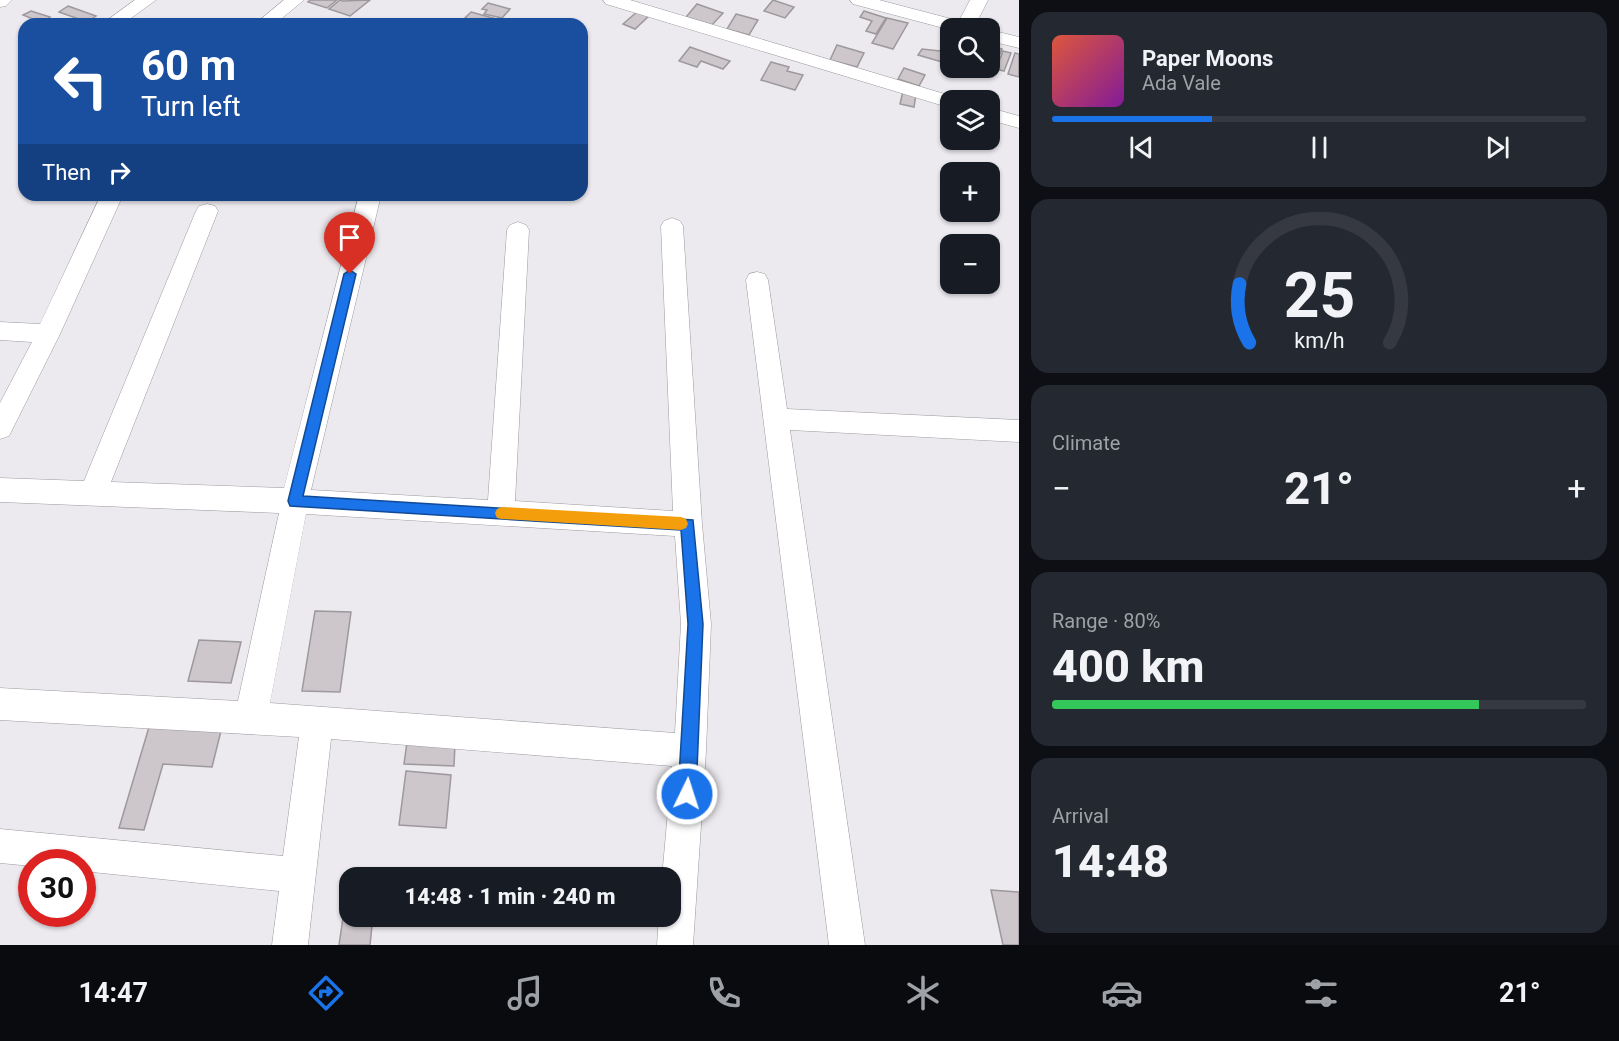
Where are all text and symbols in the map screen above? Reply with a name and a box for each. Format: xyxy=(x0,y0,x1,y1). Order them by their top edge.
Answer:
map controls xyxy=(940,18,1000,294)
button: search xyxy=(940,18,1000,78)
text: 60 m xyxy=(141,41,236,90)
icon: left xyxy=(42,42,120,120)
text: Paper Moons xyxy=(1142,46,1273,71)
text: Ada Vale xyxy=(1142,71,1221,95)
button: layers xyxy=(940,90,1000,150)
text: Turn left xyxy=(141,91,241,123)
icon: previous xyxy=(1125,131,1158,164)
icon: pause xyxy=(1303,131,1336,164)
icon: next xyxy=(1481,131,1514,164)
icon: right xyxy=(103,156,136,189)
text: Then xyxy=(42,160,91,185)
button: + xyxy=(940,162,1000,222)
pin xyxy=(324,212,375,274)
icon: arrive xyxy=(333,221,366,254)
button: − xyxy=(940,234,1000,294)
text: 25 xyxy=(1283,259,1355,332)
text: km/h xyxy=(1294,328,1344,353)
text: Climate xyxy=(1052,431,1120,455)
text: 21° xyxy=(1284,462,1354,515)
text: − xyxy=(1052,469,1071,508)
text: + xyxy=(1567,469,1586,508)
text: Range · 80% xyxy=(1052,609,1160,633)
text: 400 km xyxy=(1052,640,1204,693)
position arrow xyxy=(655,762,719,826)
text: Arrival xyxy=(1052,804,1109,828)
text: 14:48 xyxy=(1052,835,1169,888)
speed limit sign: 30 xyxy=(18,849,96,927)
text: 14:48 · 1 min · 240 m xyxy=(405,884,615,909)
icon: directions xyxy=(305,972,347,1014)
icon: music xyxy=(504,972,546,1014)
icon: phone xyxy=(703,972,745,1014)
icon: climate xyxy=(902,972,944,1014)
icon: car xyxy=(1101,972,1143,1014)
icon: filters xyxy=(1300,972,1342,1014)
text: 14:47 xyxy=(78,977,148,1009)
text: 21° xyxy=(1499,977,1540,1009)

